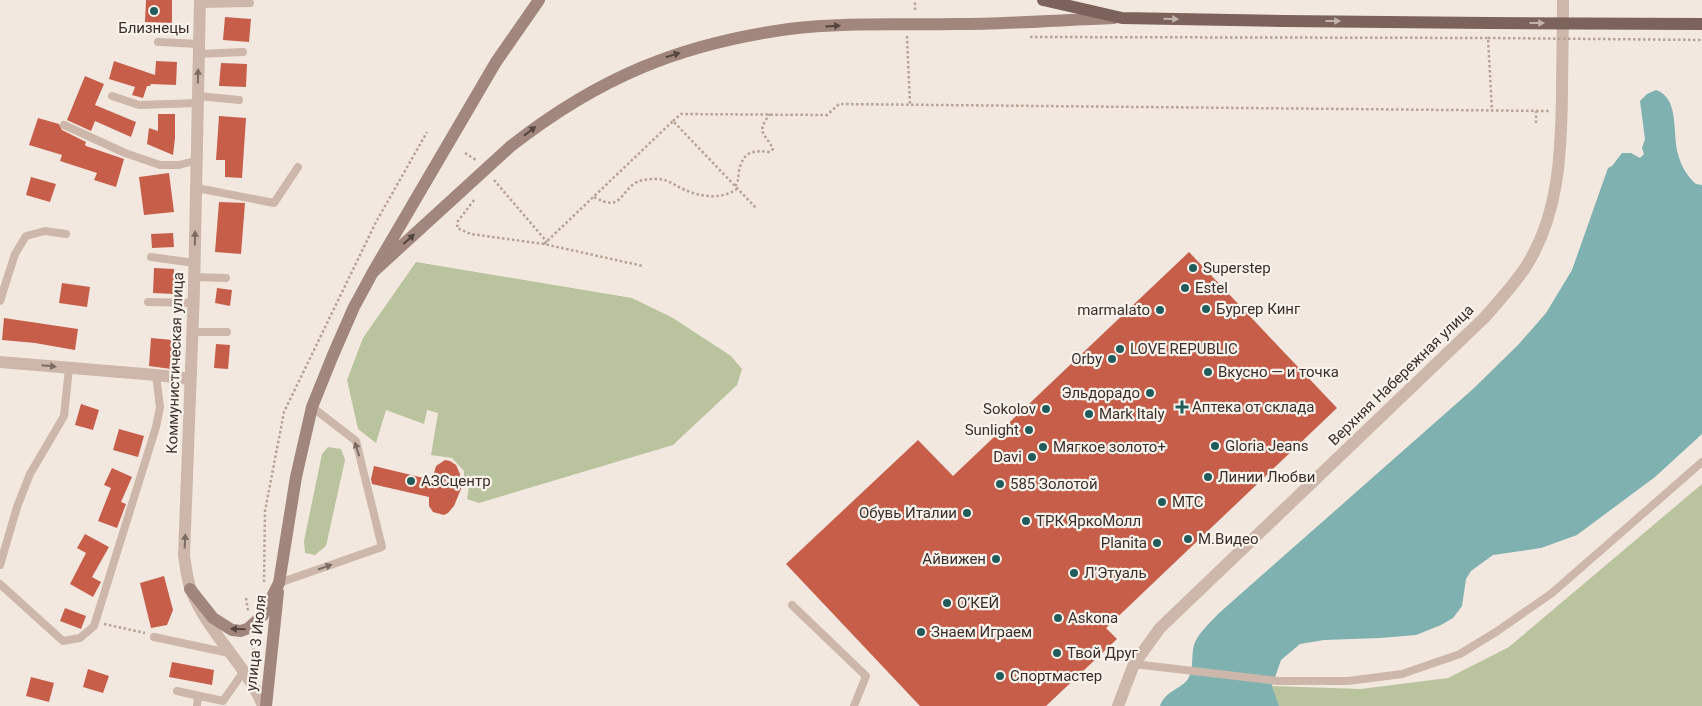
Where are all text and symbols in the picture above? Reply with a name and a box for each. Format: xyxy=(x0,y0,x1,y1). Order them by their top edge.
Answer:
marker: Близнецы xyxy=(148,5,160,17)
one-way arrow xyxy=(1163,15,1179,23)
one-way arrow xyxy=(1325,17,1341,25)
place label: Близнецы xyxy=(118,19,190,37)
one-way arrow xyxy=(1529,19,1545,27)
one-way arrow xyxy=(825,22,841,30)
one-way arrow xyxy=(666,50,681,58)
one-way arrow xyxy=(194,68,202,84)
one-way arrow xyxy=(523,125,536,136)
one-way arrow xyxy=(191,230,199,246)
one-way arrow xyxy=(403,233,415,245)
place label: Superstep xyxy=(1203,259,1271,277)
marker: Superstep xyxy=(1187,262,1199,274)
street label: Коммунистическая улица xyxy=(163,272,187,454)
place label: Estel xyxy=(1195,279,1228,297)
marker: Estel xyxy=(1179,282,1191,294)
place label: Бургер Кинг xyxy=(1216,300,1301,318)
place label: marmalato xyxy=(1077,301,1150,319)
street label: Верхняя Набережная улица xyxy=(1325,301,1477,449)
marker: Бургер Кинг xyxy=(1200,303,1212,315)
marker: marmalato xyxy=(1154,304,1166,316)
place label: LOVE REPUBLIC xyxy=(1130,340,1238,358)
marker: LOVE REPUBLIC xyxy=(1114,343,1126,355)
place label: Orby xyxy=(1071,350,1102,368)
marker: Orby xyxy=(1106,353,1118,365)
one-way arrow xyxy=(41,362,57,370)
place label: Вкусно — и точка xyxy=(1218,363,1339,381)
marker: Вкусно — и точка xyxy=(1202,366,1214,378)
place label: Эльдорадо xyxy=(1061,384,1140,402)
marker: Эльдорадо xyxy=(1144,387,1156,399)
place label: Аптека от склада xyxy=(1192,398,1314,416)
place label: Sokolov xyxy=(983,400,1036,418)
marker: Аптека от склада xyxy=(1176,401,1188,413)
marker: Sokolov xyxy=(1040,403,1052,415)
place label: Mark Italy xyxy=(1099,405,1165,423)
marker: Mark Italy xyxy=(1083,408,1095,420)
place label: Sunlight xyxy=(965,421,1019,439)
marker: Sunlight xyxy=(1023,424,1035,436)
place label: Gloria Jeans xyxy=(1225,437,1308,455)
place label: Мягкое золото+ xyxy=(1053,438,1166,456)
marker: Gloria Jeans xyxy=(1209,440,1221,452)
one-way arrow xyxy=(353,441,361,456)
marker: Мягкое золото+ xyxy=(1037,441,1049,453)
place label: Davi xyxy=(993,448,1022,466)
marker: Davi xyxy=(1026,451,1038,463)
place label: Линии Любви xyxy=(1218,468,1315,486)
marker: Линии Любви xyxy=(1202,471,1214,483)
place label: АЗСцентр xyxy=(421,472,491,490)
marker: АЗСцентр xyxy=(405,475,417,487)
place label: 585 Золотой xyxy=(1010,475,1098,493)
marker: 585 Золотой xyxy=(994,478,1006,490)
place label: МТС xyxy=(1172,493,1204,511)
marker: МТС xyxy=(1156,496,1168,508)
place label: Обувь Италии xyxy=(859,504,957,522)
marker: Обувь Италии xyxy=(961,507,973,519)
place label: ТРК ЯркоМолл xyxy=(1036,512,1141,530)
marker: ТРК ЯркоМолл xyxy=(1020,515,1032,527)
place label: М.Видео xyxy=(1198,530,1259,548)
one-way arrow xyxy=(181,532,189,548)
marker: М.Видео xyxy=(1182,533,1194,545)
place label: Planita xyxy=(1101,534,1147,552)
marker: Planita xyxy=(1151,537,1163,549)
place label: Айвижен xyxy=(922,550,986,568)
marker: Айвижен xyxy=(990,553,1002,565)
one-way arrow xyxy=(317,563,332,570)
place label: Л'Этуаль xyxy=(1084,564,1147,582)
marker: Л'Этуаль xyxy=(1068,567,1080,579)
street label: улица 3 Июля xyxy=(242,594,270,692)
place label: О’КЕЙ xyxy=(957,594,999,612)
marker: О’КЕЙ xyxy=(941,597,953,609)
place label: Askona xyxy=(1068,609,1118,627)
marker: Askona xyxy=(1052,612,1064,624)
place label: Знаем Играем xyxy=(931,623,1032,641)
one-way arrow xyxy=(230,625,246,633)
marker: Знаем Играем xyxy=(915,626,927,638)
place label: Твой Друг xyxy=(1067,644,1138,662)
marker: Твой Друг xyxy=(1051,647,1063,659)
place label: Спортмастер xyxy=(1010,667,1102,685)
marker: Спортмастер xyxy=(994,670,1006,682)

